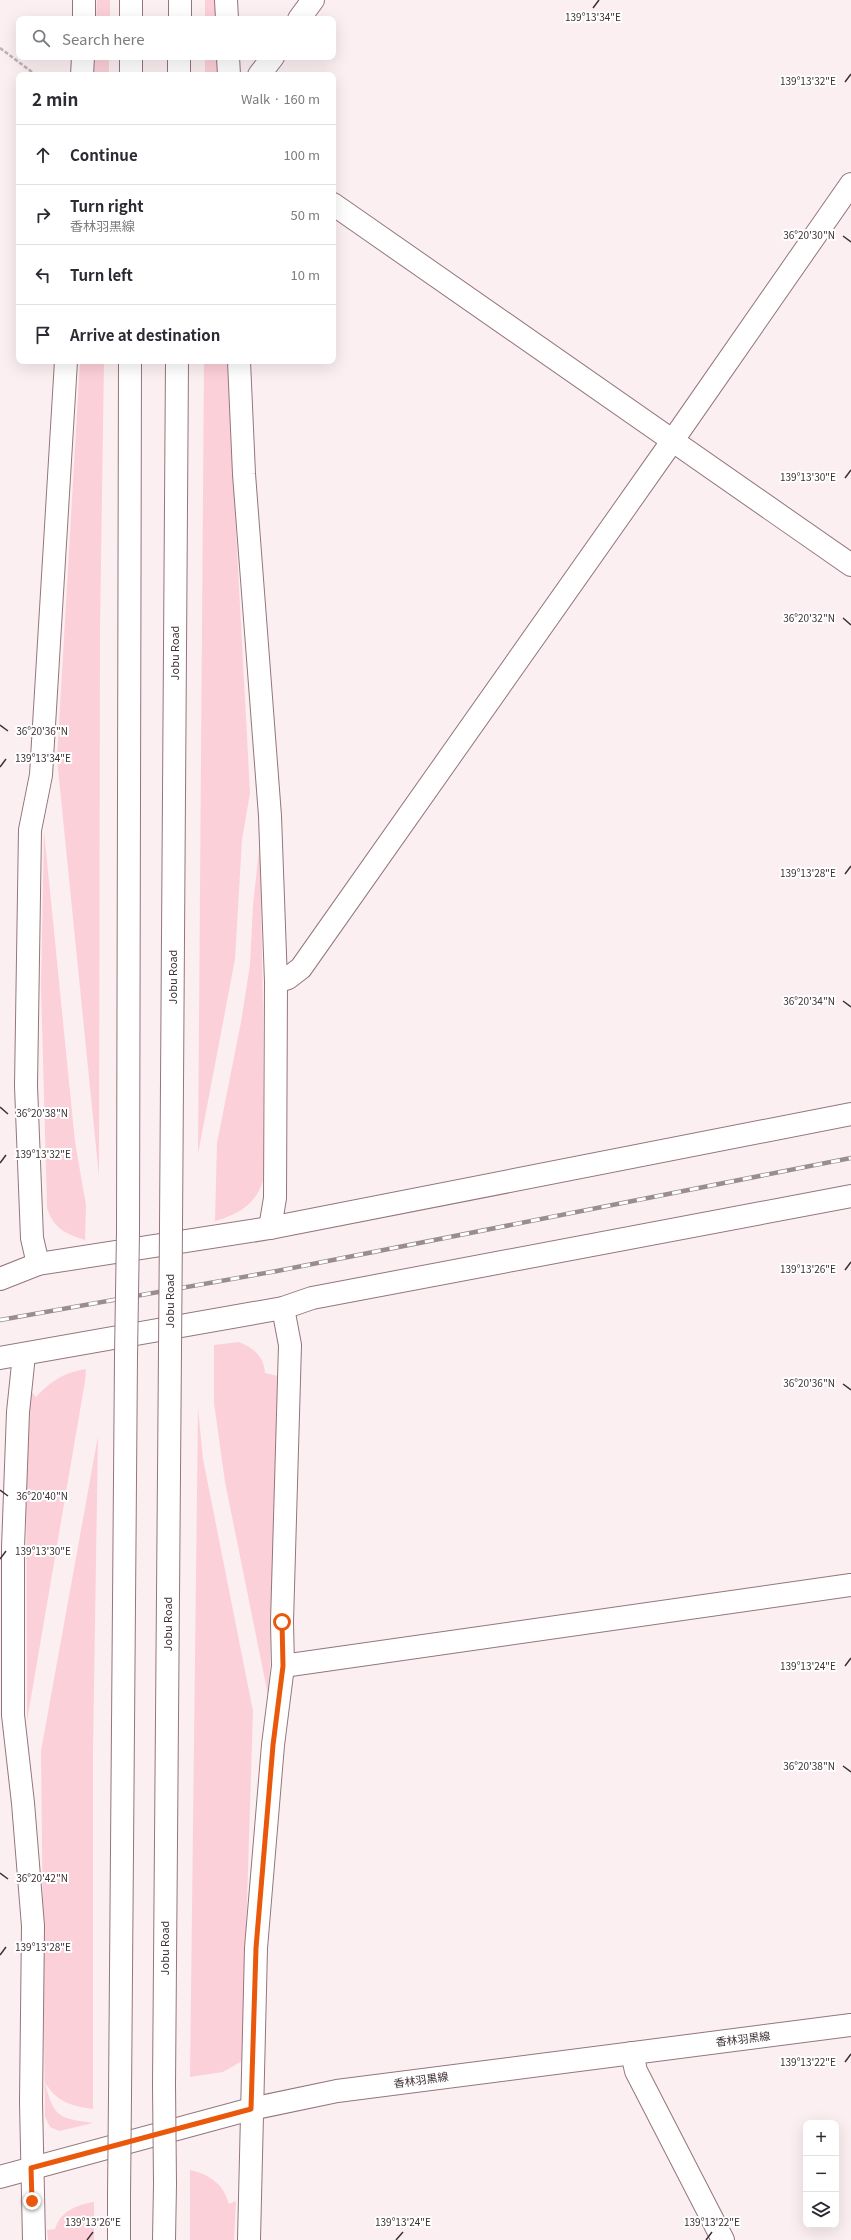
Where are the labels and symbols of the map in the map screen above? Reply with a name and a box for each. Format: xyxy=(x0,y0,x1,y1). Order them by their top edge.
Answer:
text: 139°13'34"E xyxy=(565,9,621,24)
text: 139°13'32"E xyxy=(780,73,836,88)
text: 36°20'30"N xyxy=(783,227,835,242)
text: 139°13'30"E xyxy=(780,469,836,484)
text: 36°20'32"N xyxy=(783,610,835,625)
street label: Jobu Road xyxy=(166,626,182,680)
text: 36°20'36"N xyxy=(16,723,68,738)
text: 139°13'34"E xyxy=(15,750,71,765)
text: 139°13'28"E xyxy=(780,865,836,880)
street label: Jobu Road xyxy=(164,950,180,1004)
text: 36°20'34"N xyxy=(783,993,835,1008)
text: 36°20'38"N xyxy=(16,1105,68,1120)
text: 139°13'32"E xyxy=(15,1146,71,1161)
text: 139°13'26"E xyxy=(780,1261,836,1276)
street label: Jobu Road xyxy=(161,1274,177,1328)
text: 36°20'36"N xyxy=(783,1375,835,1390)
text: 36°20'40"N xyxy=(16,1488,68,1503)
text: 139°13'30"E xyxy=(15,1543,71,1558)
street label: Jobu Road xyxy=(159,1597,175,1651)
route start xyxy=(273,1613,291,1631)
text: 139°13'24"E xyxy=(780,1658,836,1673)
text: 36°20'38"N xyxy=(783,1758,835,1773)
text: 36°20'42"N xyxy=(16,1870,68,1885)
street label: Jobu Road xyxy=(156,1921,172,1975)
text: 139°13'28"E xyxy=(15,1939,71,1954)
street label: 香林羽黒線 xyxy=(715,2027,771,2049)
text: 139°13'22"E xyxy=(780,2054,836,2069)
street label: 香林羽黒線 xyxy=(393,2067,449,2091)
route end xyxy=(23,2192,41,2210)
text: 139°13'26"E xyxy=(65,2214,121,2229)
text: 139°13'24"E xyxy=(375,2214,431,2229)
text: 139°13'22"E xyxy=(684,2214,740,2229)

